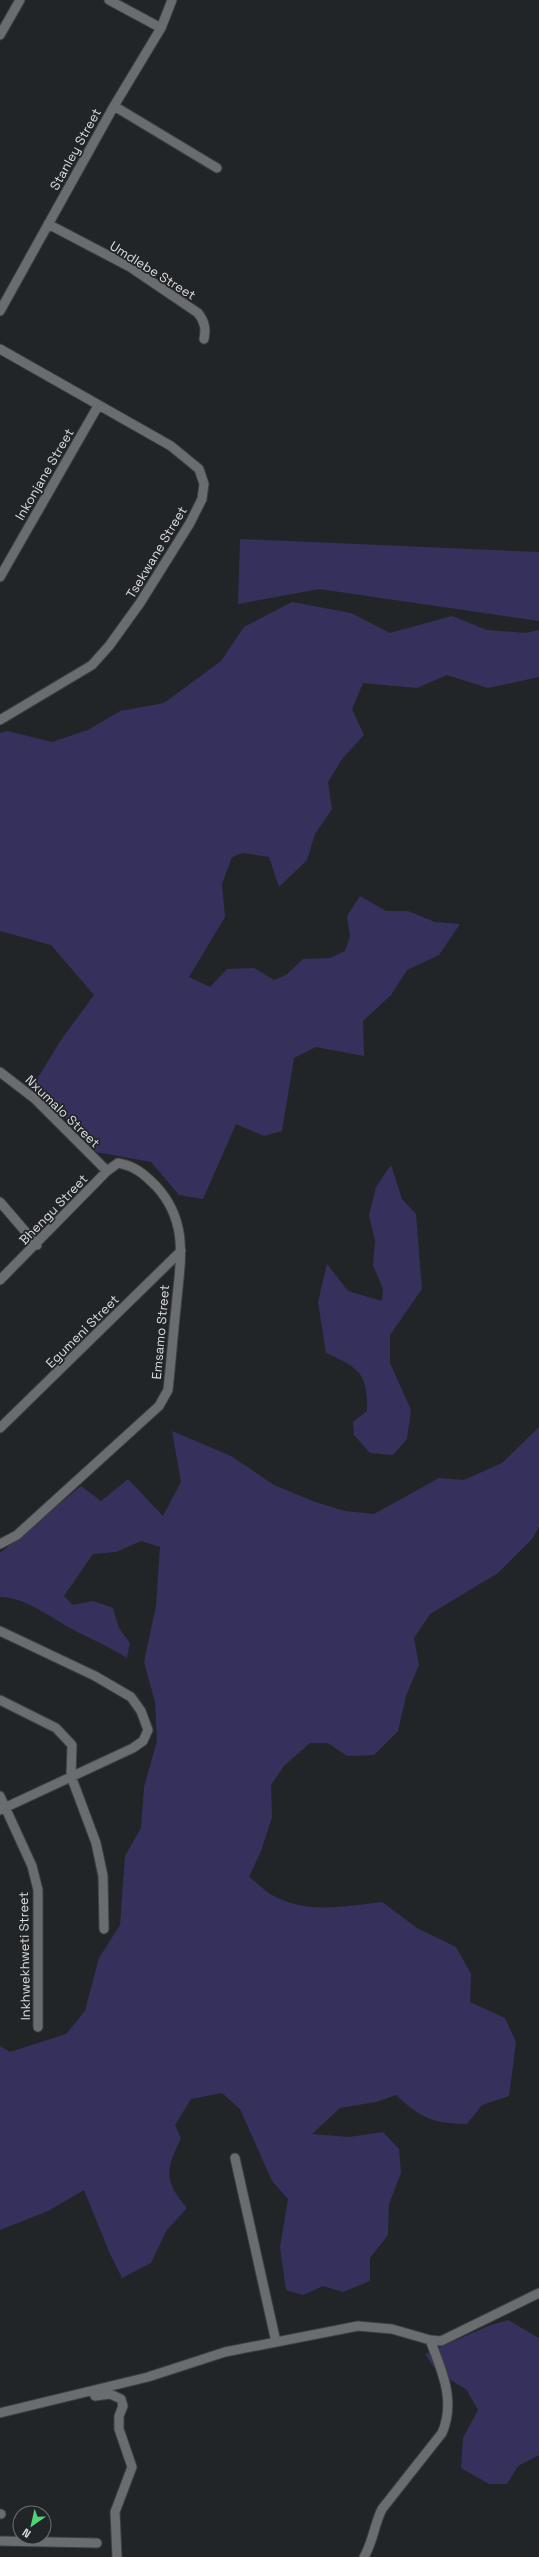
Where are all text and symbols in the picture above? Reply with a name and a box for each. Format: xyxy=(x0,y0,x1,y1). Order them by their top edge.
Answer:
street label: Stanley Street xyxy=(46,105,105,193)
street label: Umdlebe Street xyxy=(107,237,199,304)
street label: Inkonjane Street xyxy=(11,425,78,523)
street label: Tsekwane Street xyxy=(122,503,191,601)
street label: Nxumalo Street xyxy=(22,1071,104,1151)
street label: Bhengu Street xyxy=(15,1170,91,1248)
street label: Emsamo Street xyxy=(148,1284,173,1380)
street label: Egumeni Street xyxy=(42,1291,123,1372)
street label: Inkhwekhweti Street xyxy=(15,1891,34,2021)
north arrow xyxy=(12,2505,52,2545)
text: N xyxy=(19,2525,33,2541)

